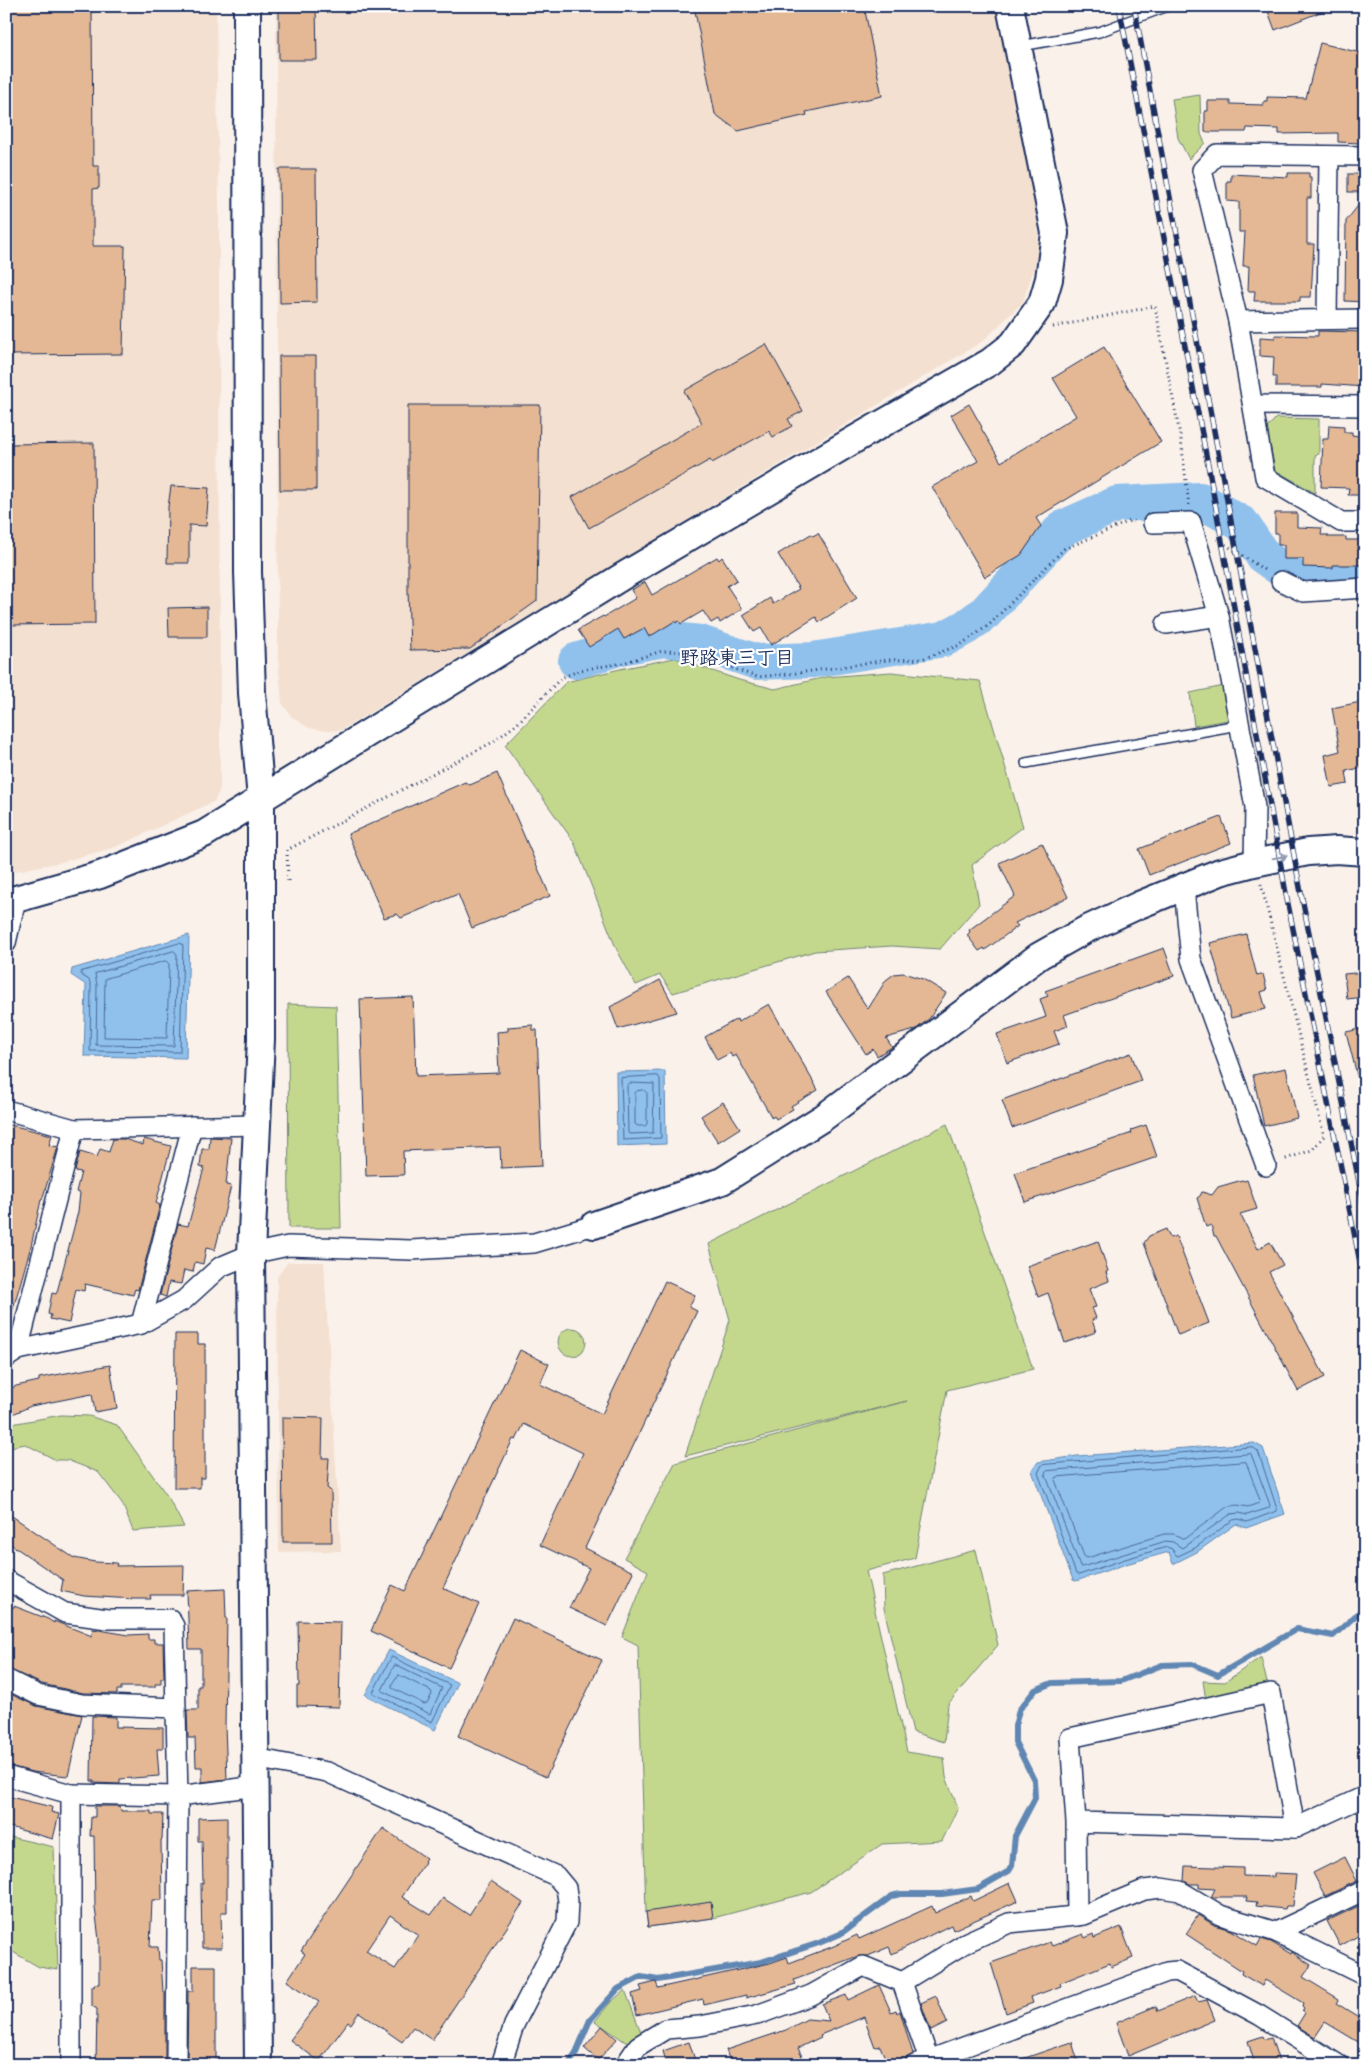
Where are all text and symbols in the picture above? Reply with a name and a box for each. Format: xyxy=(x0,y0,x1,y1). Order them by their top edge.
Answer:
district label: 野路東三丁目 xyxy=(680,646,794,669)
one-way arrow xyxy=(1271,852,1287,862)

